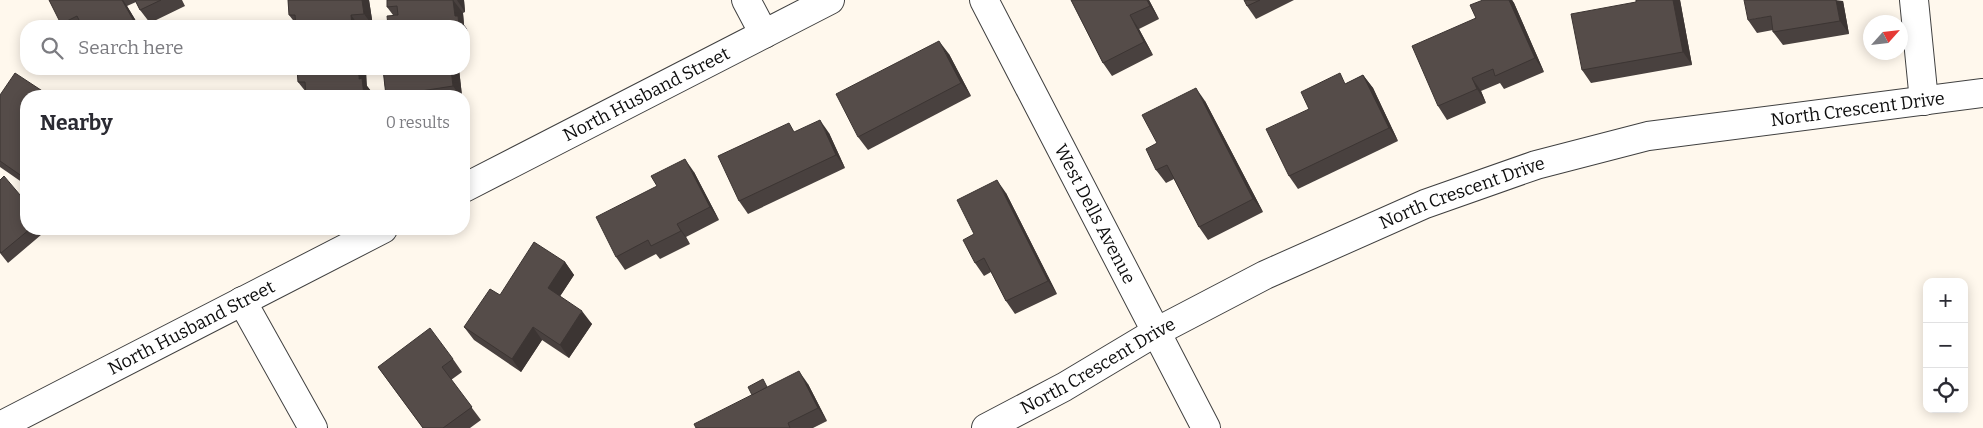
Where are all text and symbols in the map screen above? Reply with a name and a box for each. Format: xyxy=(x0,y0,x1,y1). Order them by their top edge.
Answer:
north arrow xyxy=(1863,15,1908,60)
search box xyxy=(20,20,470,75)
icon: search xyxy=(38,34,66,62)
text: Search here xyxy=(78,36,183,59)
street label: North Husband Street xyxy=(559,42,734,146)
street label: North Crescent Drive xyxy=(1769,87,1946,131)
text: Nearby xyxy=(40,110,113,136)
text: 0 results xyxy=(386,113,450,132)
street label: West Dells Avenue xyxy=(1050,140,1140,288)
street label: North Crescent Drive xyxy=(1376,152,1547,234)
street label: North Husband Street xyxy=(104,275,279,380)
map controls xyxy=(1923,278,1968,413)
button: + xyxy=(1923,278,1968,323)
street label: North Crescent Drive xyxy=(1017,313,1179,419)
button: − xyxy=(1923,323,1968,368)
button: locate xyxy=(1923,368,1968,413)

